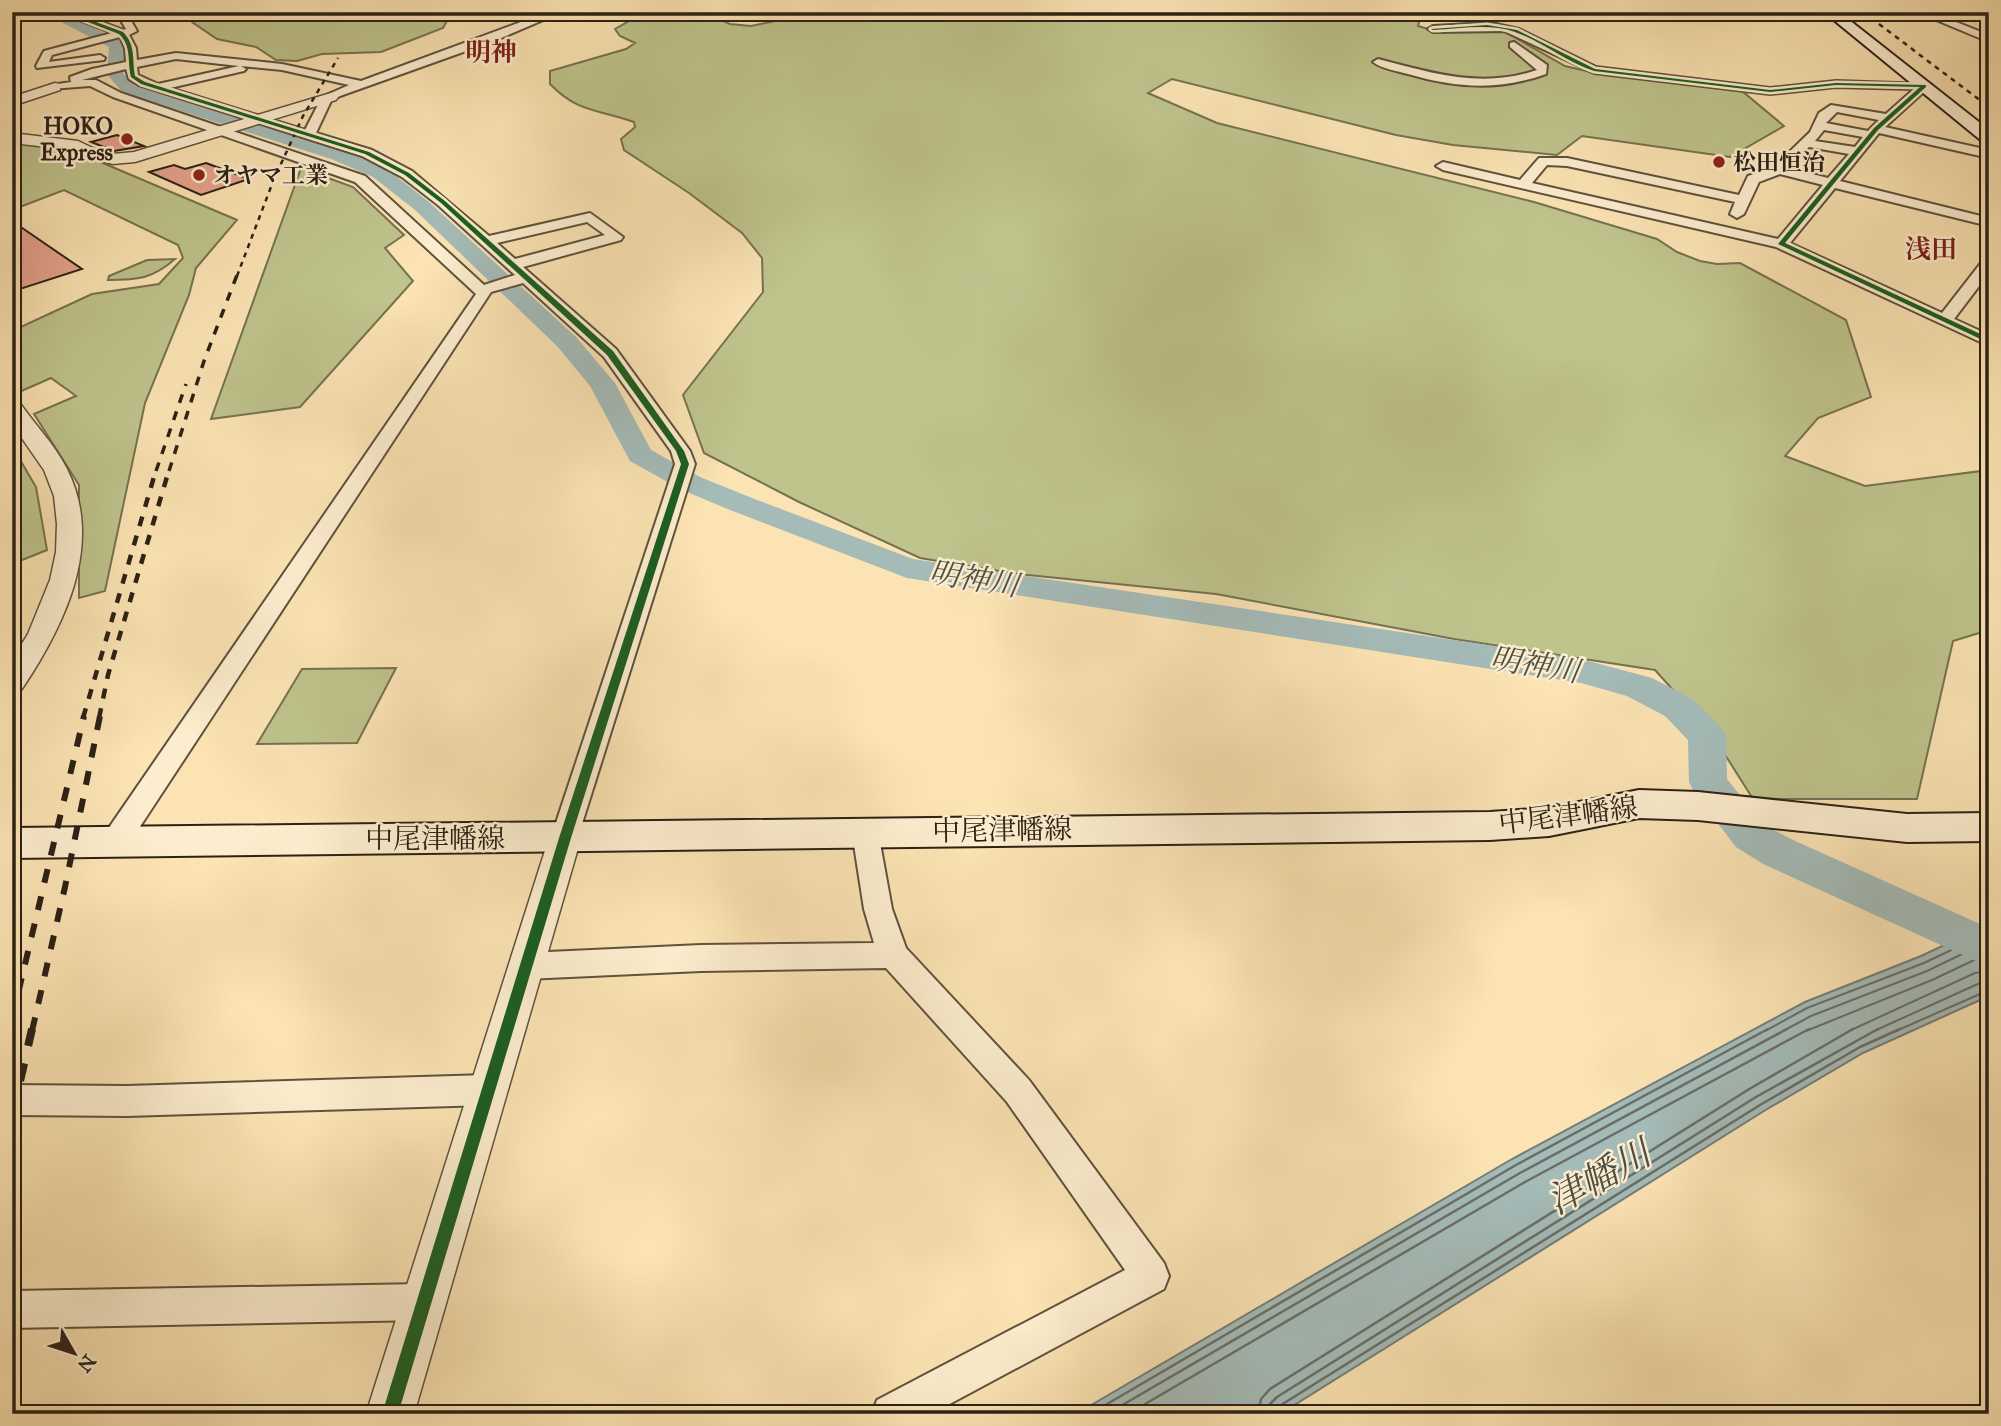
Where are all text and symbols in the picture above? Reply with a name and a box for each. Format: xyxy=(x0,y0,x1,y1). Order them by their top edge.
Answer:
district label: 明神 xyxy=(465,36,517,68)
place label: HOKO Express xyxy=(40,112,114,167)
marker: HOKO Express xyxy=(119,131,135,147)
place label: 松田恒治 xyxy=(1733,148,1825,176)
marker: 松田恒治 xyxy=(1711,154,1727,170)
place label: オヤマ工業 xyxy=(213,161,328,189)
marker: オヤマ工業 xyxy=(191,167,207,183)
district label: 浅田 xyxy=(1905,233,1957,265)
water label: 明神川 xyxy=(927,554,1024,604)
water label: 明神川 xyxy=(1488,640,1585,690)
street label: 中尾津幡線 xyxy=(1496,789,1640,841)
street label: 中尾津幡線 xyxy=(932,811,1072,849)
street label: 中尾津幡線 xyxy=(365,821,505,856)
water label: 津幡川 xyxy=(1540,1128,1662,1224)
north arrow xyxy=(38,1318,108,1388)
text: N xyxy=(73,1350,101,1377)

